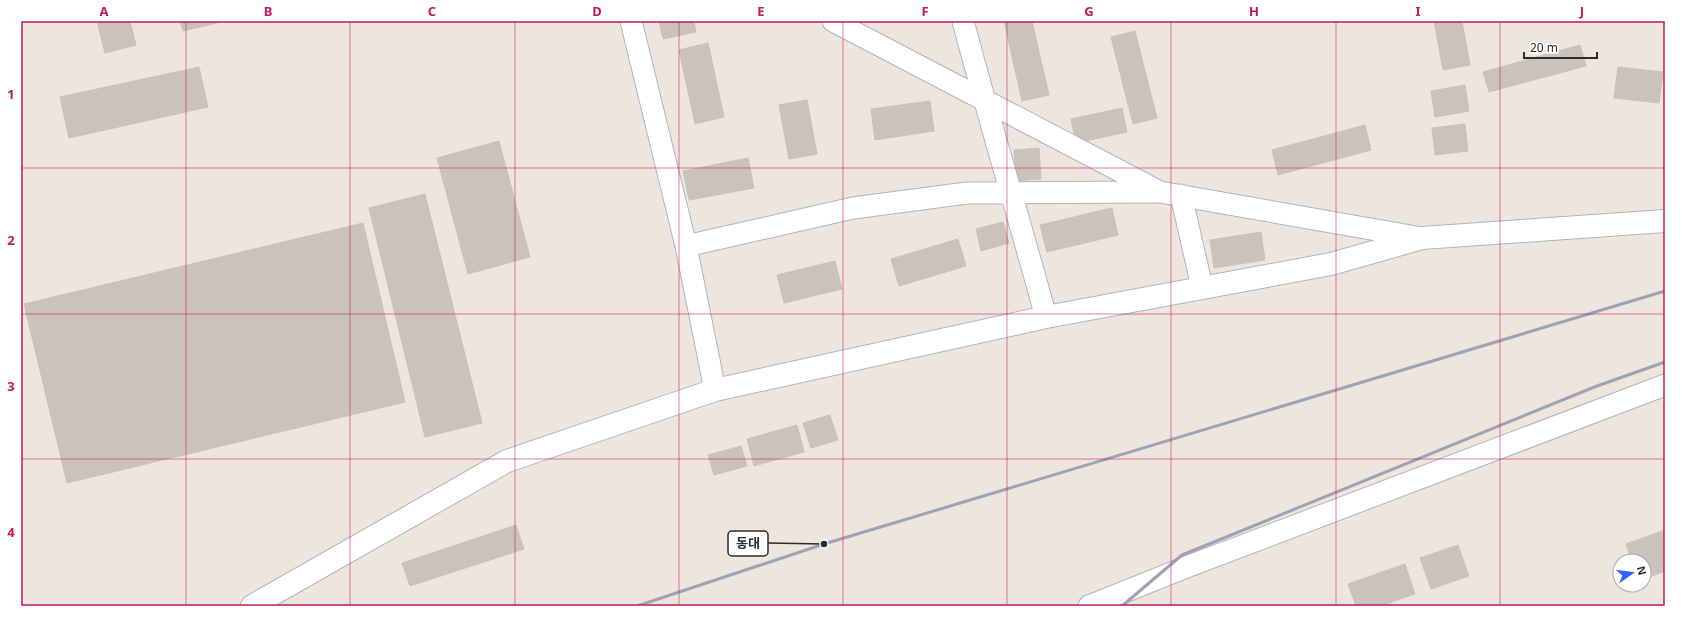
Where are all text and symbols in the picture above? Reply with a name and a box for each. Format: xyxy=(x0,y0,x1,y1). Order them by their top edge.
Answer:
text: A xyxy=(100,2,109,20)
text: B xyxy=(264,2,272,20)
text: C xyxy=(428,2,436,20)
text: D xyxy=(592,2,602,20)
text: E xyxy=(757,2,765,20)
text: F xyxy=(921,2,929,20)
text: G xyxy=(1084,2,1094,20)
text: H xyxy=(1249,2,1259,20)
text: I xyxy=(1415,2,1421,20)
text: J xyxy=(1579,2,1584,20)
scale bar xyxy=(1524,34,1597,60)
text: 20 m xyxy=(1530,39,1558,56)
text: 1 xyxy=(7,85,15,103)
text: 2 xyxy=(7,231,15,249)
text: 3 xyxy=(7,377,15,395)
text: 4 xyxy=(7,523,15,541)
callout: 동대 xyxy=(728,531,768,556)
text: 동대 xyxy=(736,534,760,552)
north arrow xyxy=(1612,553,1652,593)
text: N xyxy=(1634,564,1651,577)

